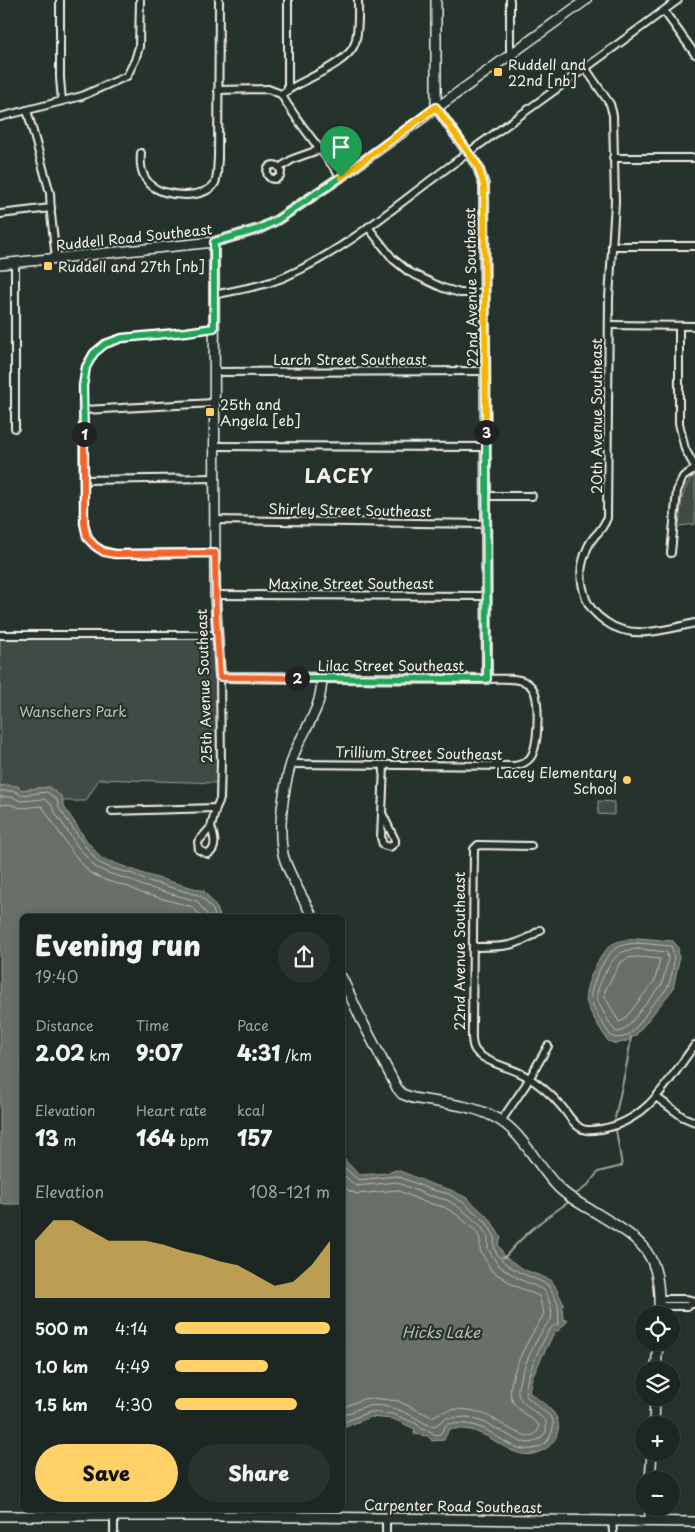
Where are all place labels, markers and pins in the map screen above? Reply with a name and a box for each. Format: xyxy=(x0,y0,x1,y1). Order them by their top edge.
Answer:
place label: Ruddell and 22nd [nb] xyxy=(508,54,587,91)
marker: Ruddell and 22nd [nb] xyxy=(492,66,504,78)
pin xyxy=(320,126,362,177)
place label: Ruddell and 27th [nb] xyxy=(58,256,205,277)
marker: Ruddell and 27th [nb] xyxy=(42,260,54,272)
place label: 25th and Angela [eb] xyxy=(220,394,301,431)
marker: 25th and Angela [eb] xyxy=(204,406,216,418)
pin: 3 xyxy=(474,420,498,444)
pin: 1 xyxy=(72,422,96,446)
pin: 2 xyxy=(284,666,310,690)
place label: Lacey Elementary School xyxy=(496,762,617,799)
marker: Lacey Elementary School xyxy=(621,774,633,786)

